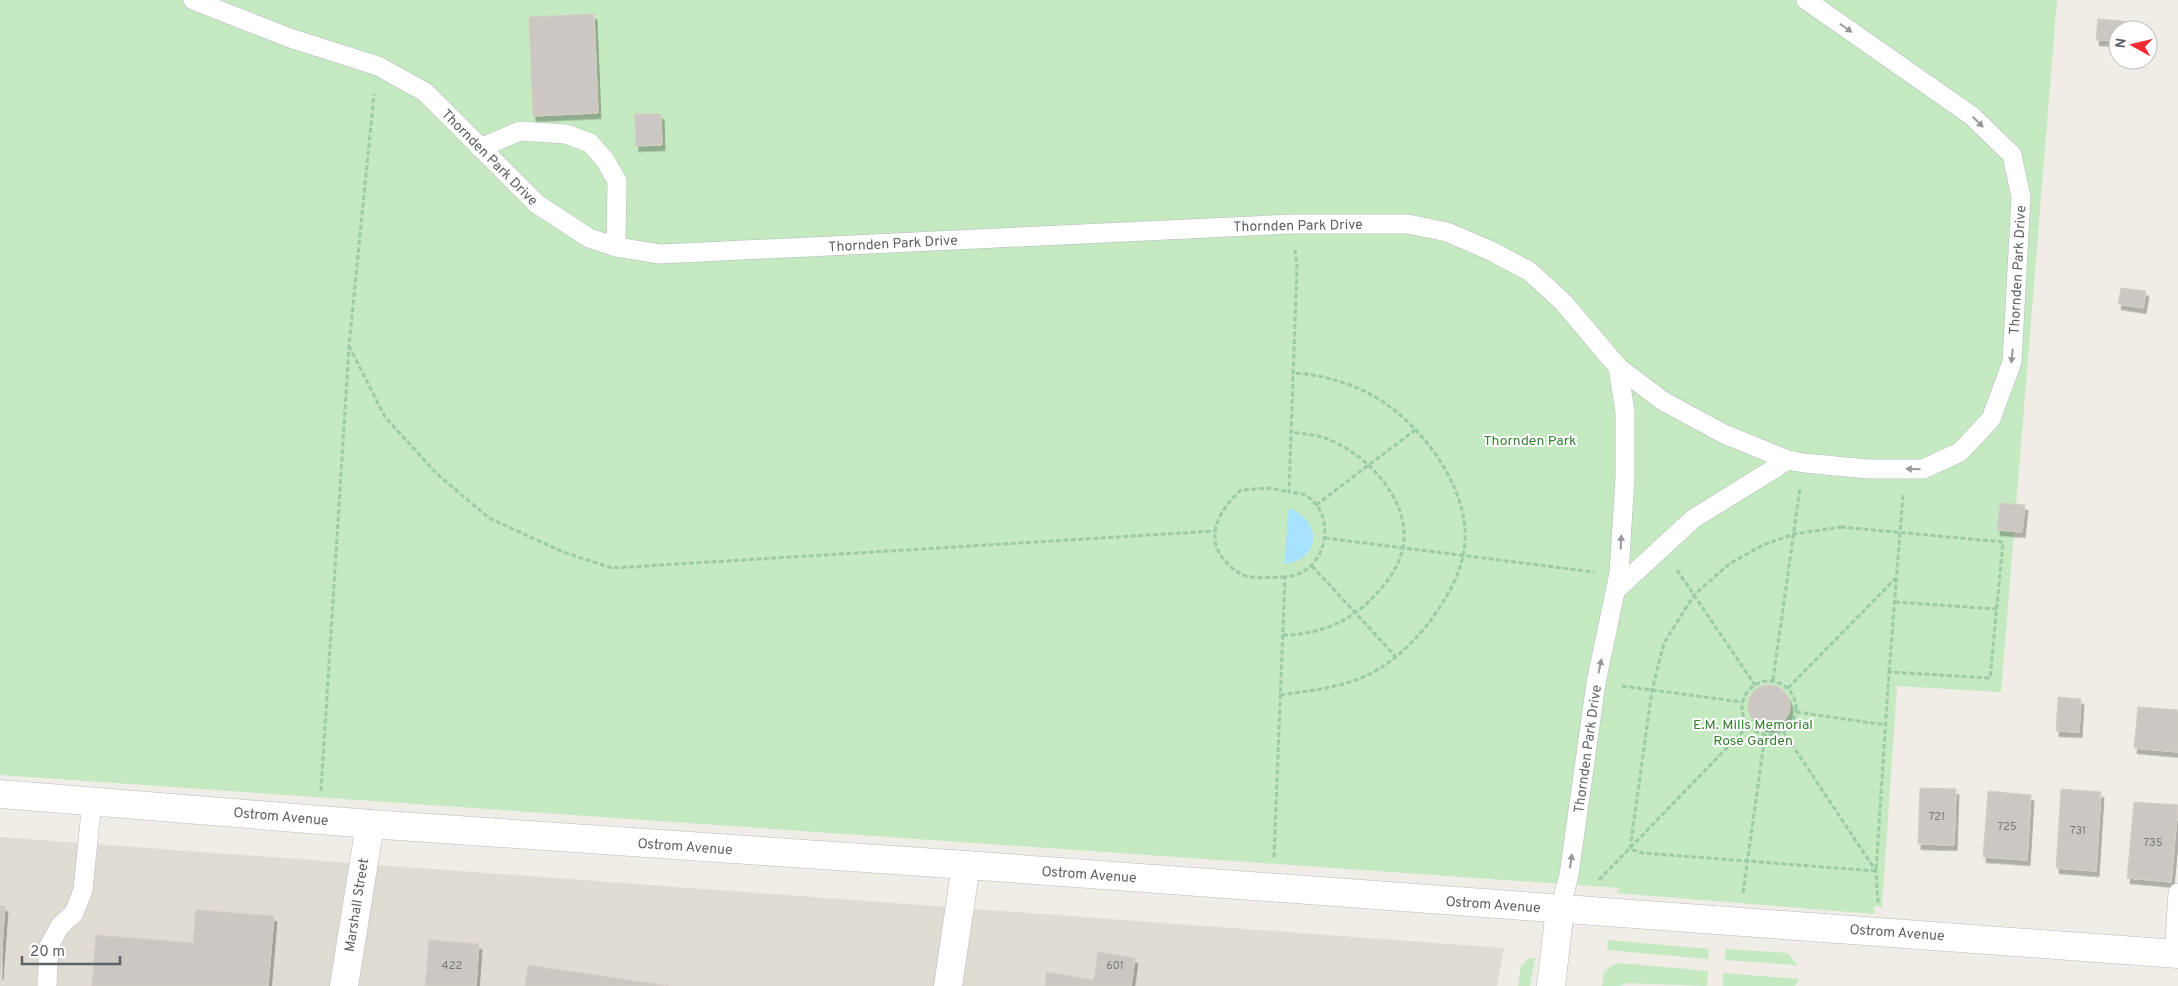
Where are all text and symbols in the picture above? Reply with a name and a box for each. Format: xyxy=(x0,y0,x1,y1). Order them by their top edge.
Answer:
north arrow xyxy=(2108,20,2158,70)
one-way arrow xyxy=(1839,23,1853,33)
text: N xyxy=(2112,37,2131,50)
street label: Thornden Park Drive xyxy=(437,106,541,210)
one-way arrow xyxy=(1972,116,1984,128)
street label: Thornden Park Drive xyxy=(2007,205,2030,335)
street label: Thornden Park Drive xyxy=(1233,217,1363,236)
street label: Thornden Park Drive xyxy=(828,233,958,256)
one-way arrow xyxy=(2008,349,2016,365)
park label: Thornden Park xyxy=(1483,433,1577,450)
one-way arrow xyxy=(1904,465,1920,473)
one-way arrow xyxy=(1618,533,1626,549)
one-way arrow xyxy=(1596,658,1604,673)
street label: Thornden Park Drive xyxy=(1571,684,1606,815)
park label: E.M. Mills Memorial Rose Garden xyxy=(1693,717,1813,750)
street label: Ostrom Avenue xyxy=(233,805,329,830)
house number: 721 xyxy=(1929,810,1945,824)
house number: 725 xyxy=(1997,820,2017,834)
house number: 731 xyxy=(2070,824,2086,838)
street label: Ostrom Avenue xyxy=(637,836,733,859)
house number: 735 xyxy=(2143,836,2163,850)
one-way arrow xyxy=(1567,853,1575,869)
street label: Marshall Street xyxy=(342,857,373,953)
street label: Ostrom Avenue xyxy=(1041,864,1137,887)
street label: Ostrom Avenue xyxy=(1445,894,1541,917)
street label: Ostrom Avenue xyxy=(1849,922,1945,945)
scale bar xyxy=(22,934,120,966)
text: 20 m xyxy=(30,943,65,962)
house number: 422 xyxy=(442,959,462,973)
house number: 601 xyxy=(1106,959,1124,973)

